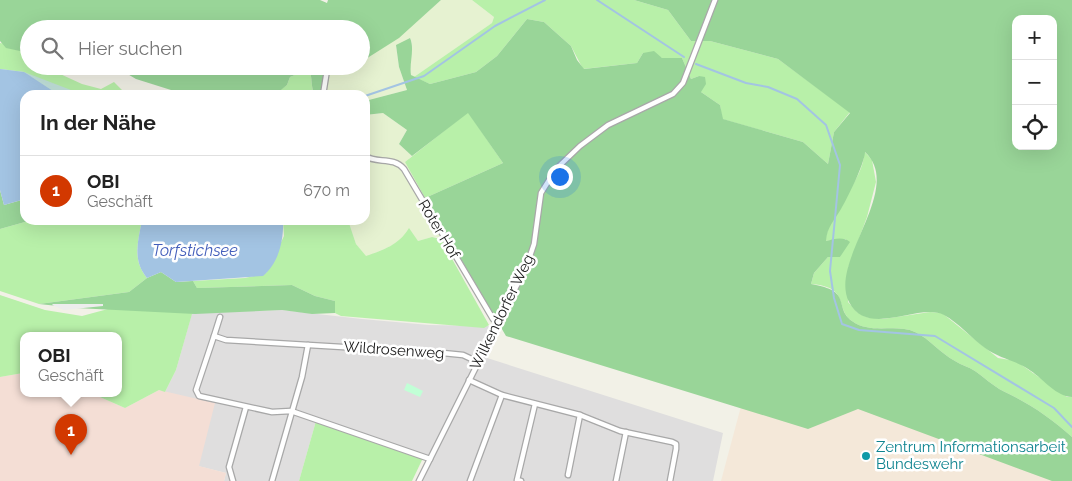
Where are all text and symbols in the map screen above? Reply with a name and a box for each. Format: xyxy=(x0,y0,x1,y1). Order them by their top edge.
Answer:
map controls xyxy=(1012,15,1057,150)
button: + xyxy=(1012,15,1057,60)
search box xyxy=(20,20,370,75)
icon: search xyxy=(38,34,66,62)
text: Hier suchen xyxy=(78,37,183,59)
button: − xyxy=(1012,60,1057,105)
button: locate xyxy=(1012,105,1057,150)
text: In der Nähe xyxy=(40,110,156,135)
your location xyxy=(547,164,573,190)
text: OBI xyxy=(87,170,120,192)
text: 1 xyxy=(52,181,60,200)
text: 670 m xyxy=(303,181,350,200)
text: Geschäft xyxy=(87,192,153,211)
street label: Roter Hof xyxy=(414,196,464,263)
water label: Torfstichsee xyxy=(152,241,238,260)
street label: Wilkendorfer Weg xyxy=(466,251,538,373)
popup xyxy=(20,332,122,397)
street label: Wildrosenweg xyxy=(343,338,445,362)
text: OBI xyxy=(38,344,71,366)
text: Geschäft xyxy=(38,366,104,385)
pin: 1 xyxy=(55,414,87,455)
place label: Zentrum Informationsarbeit Bundeswehr xyxy=(876,438,1066,473)
marker: Zentrum Informationsarbeit Bundeswehr xyxy=(860,450,872,462)

